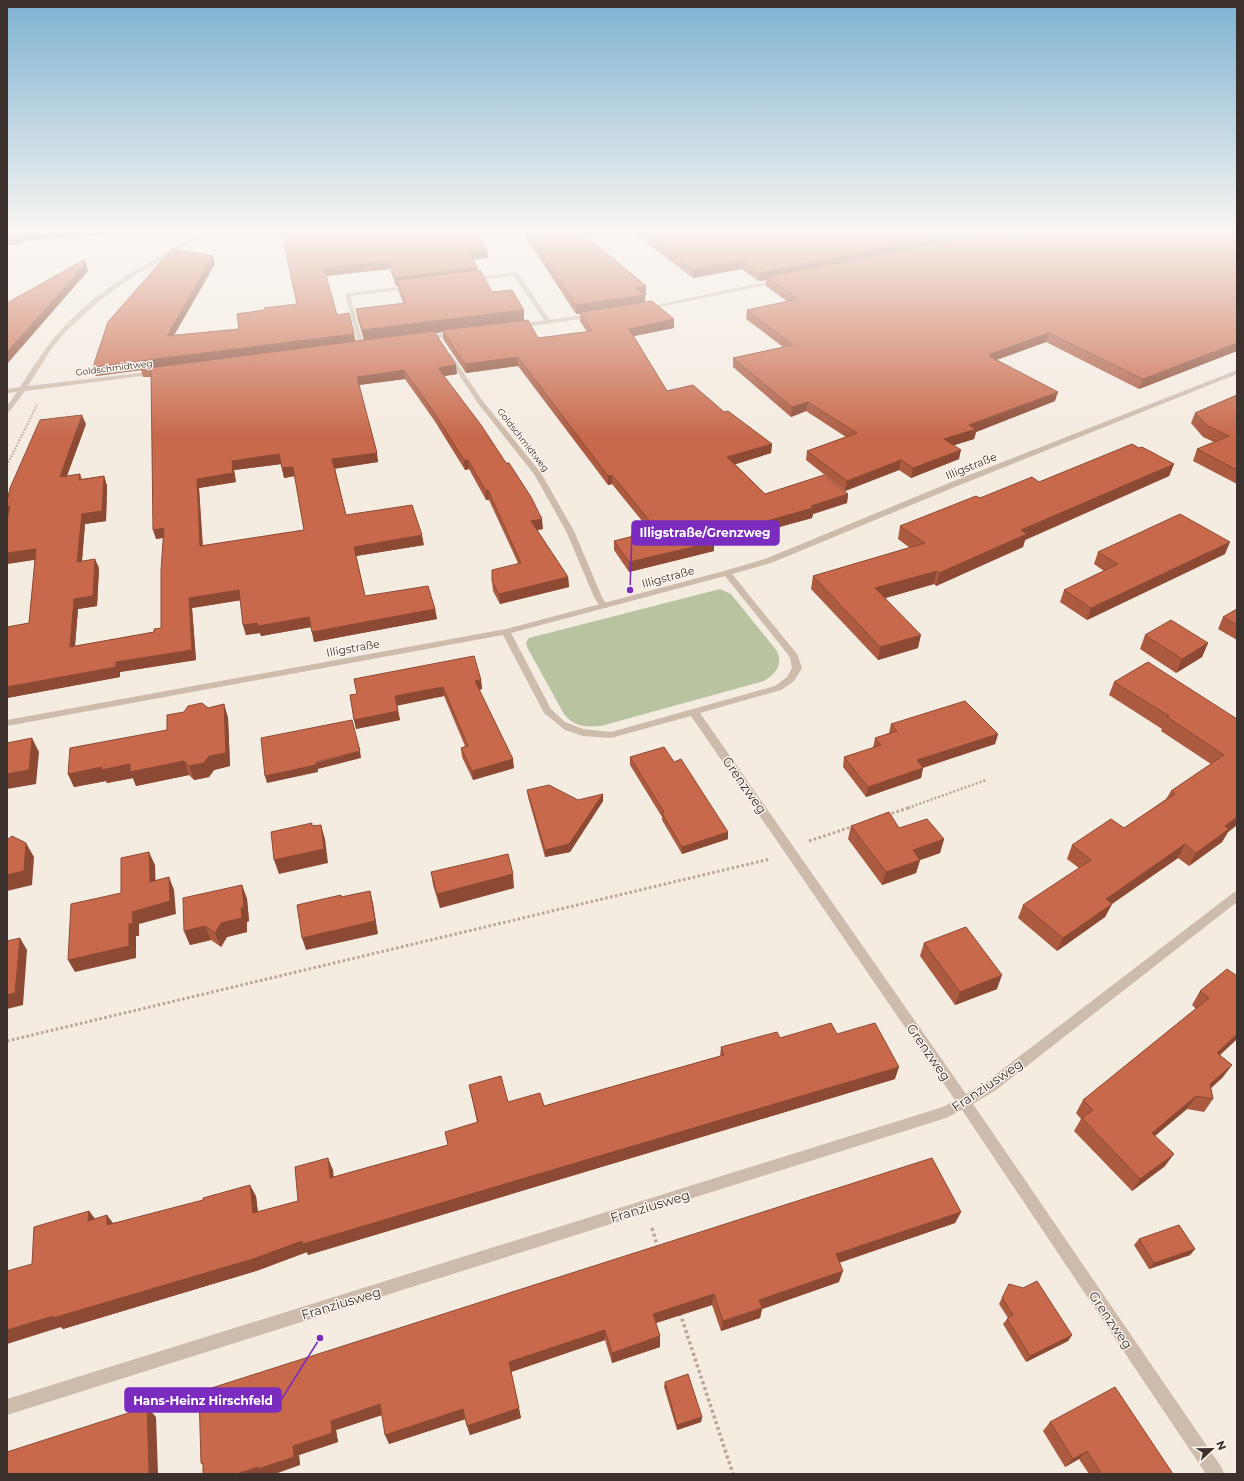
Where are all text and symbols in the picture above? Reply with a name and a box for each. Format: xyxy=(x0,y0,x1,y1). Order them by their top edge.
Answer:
street label: Goldschmidtweg xyxy=(75,357,153,378)
street label: Goldschmidtweg xyxy=(495,406,552,474)
street label: Illigstraße xyxy=(943,449,999,483)
callout: Illigstraße/Grenzweg xyxy=(632,521,779,545)
text: Illigstraße/Grenzweg xyxy=(640,525,770,540)
street label: Illigstraße xyxy=(640,563,696,591)
street label: Illigstraße xyxy=(325,636,381,660)
street label: Grenzweg xyxy=(719,753,771,817)
street label: Grenzweg xyxy=(903,1020,955,1084)
street label: Franziusweg xyxy=(948,1055,1026,1115)
street label: Franziusweg xyxy=(608,1186,692,1226)
street label: Franziusweg xyxy=(299,1283,383,1323)
street label: Grenzweg xyxy=(1086,1288,1136,1352)
callout: Hans-Heinz Hirschfeld xyxy=(125,1388,281,1412)
text: Hans-Heinz Hirschfeld xyxy=(133,1393,273,1408)
north arrow xyxy=(1192,1429,1232,1469)
text: N xyxy=(1213,1439,1229,1452)

